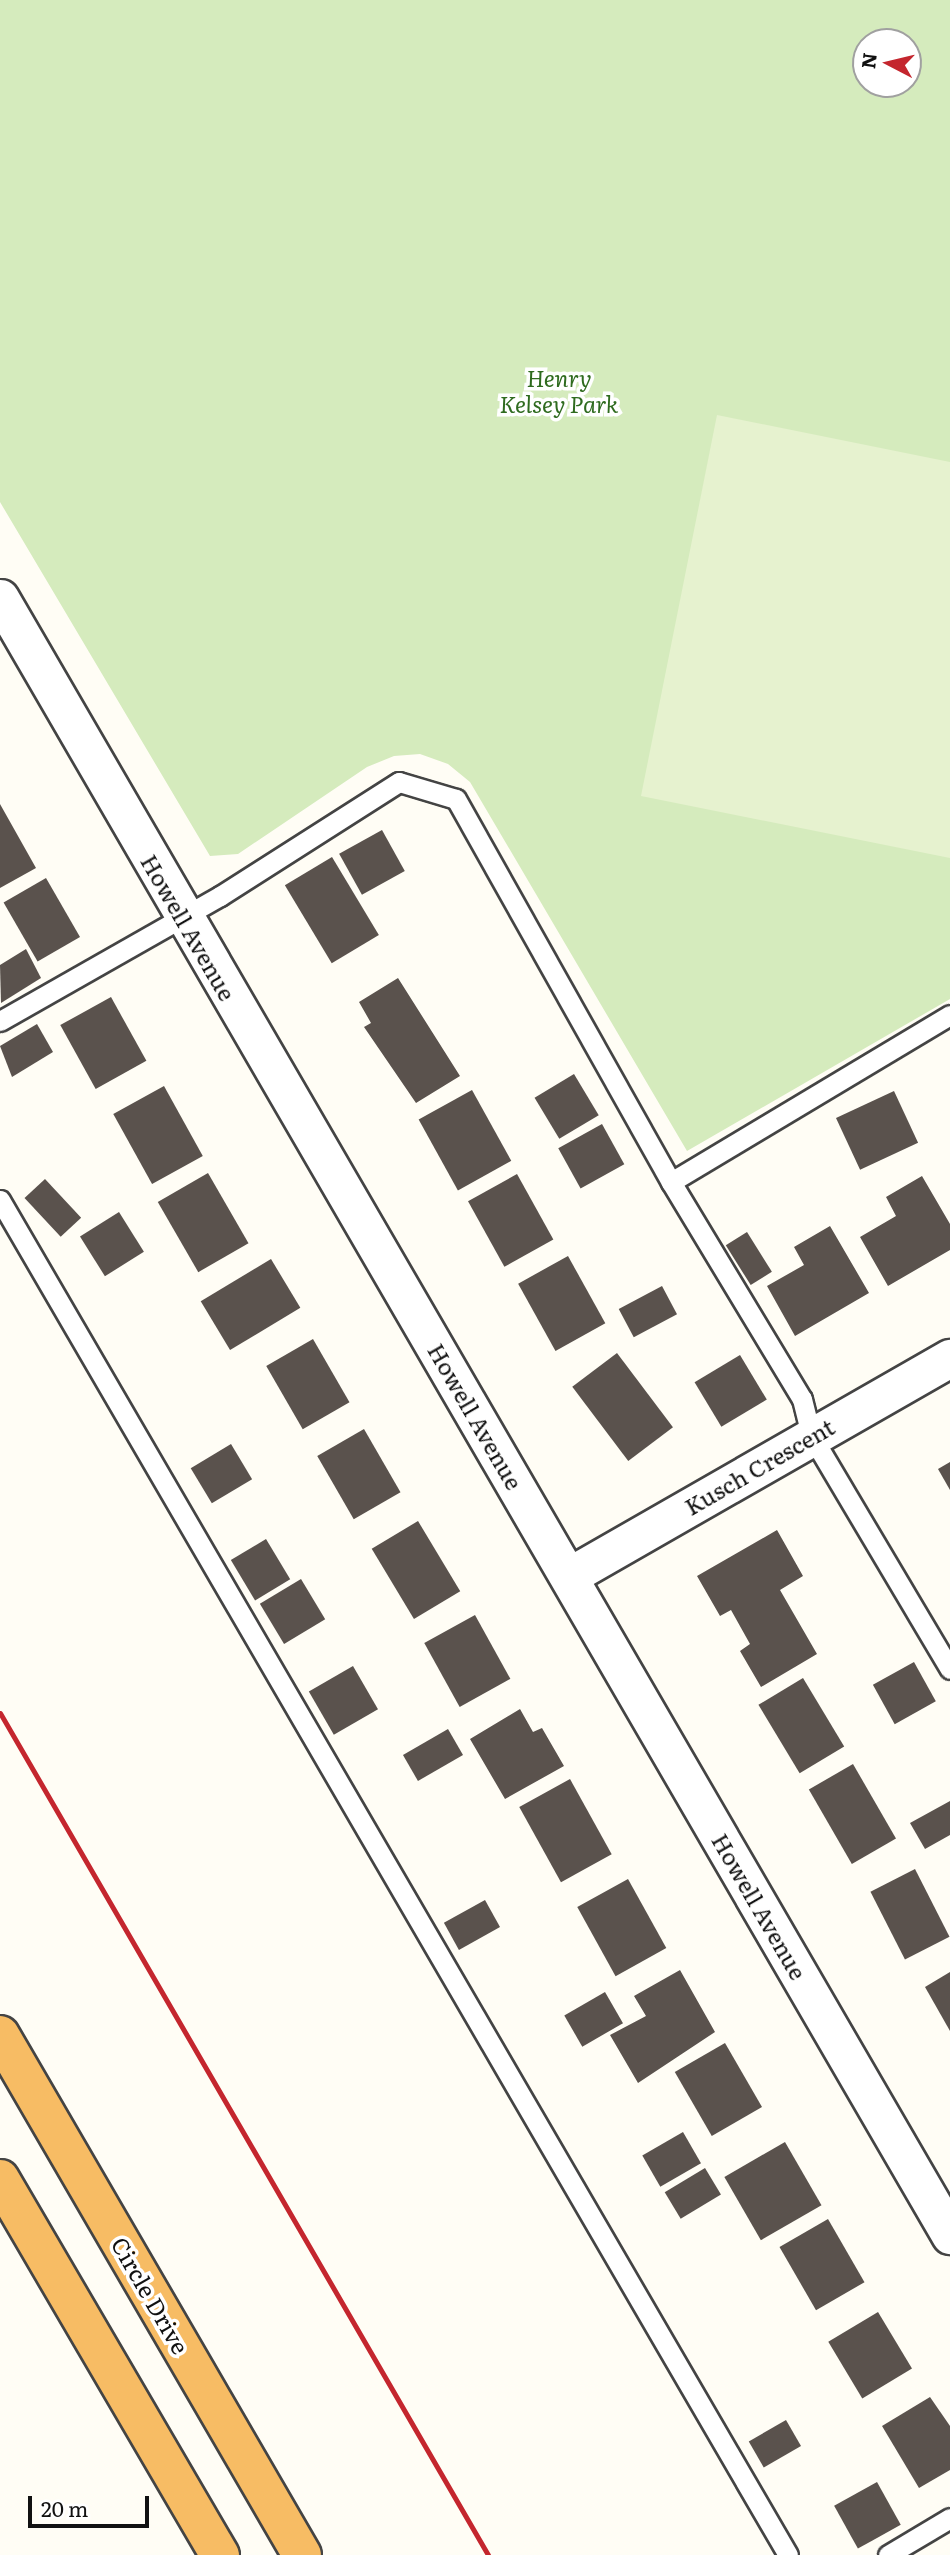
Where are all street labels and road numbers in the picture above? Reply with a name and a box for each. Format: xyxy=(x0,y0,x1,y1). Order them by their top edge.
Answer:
street label: Howell Avenue xyxy=(136,849,242,1005)
street label: Howell Avenue xyxy=(423,1338,529,1494)
street label: Kusch Crescent xyxy=(679,1412,839,1520)
street label: Howell Avenue xyxy=(707,1828,813,1984)
street label: Circle Drive xyxy=(107,2232,195,2358)

